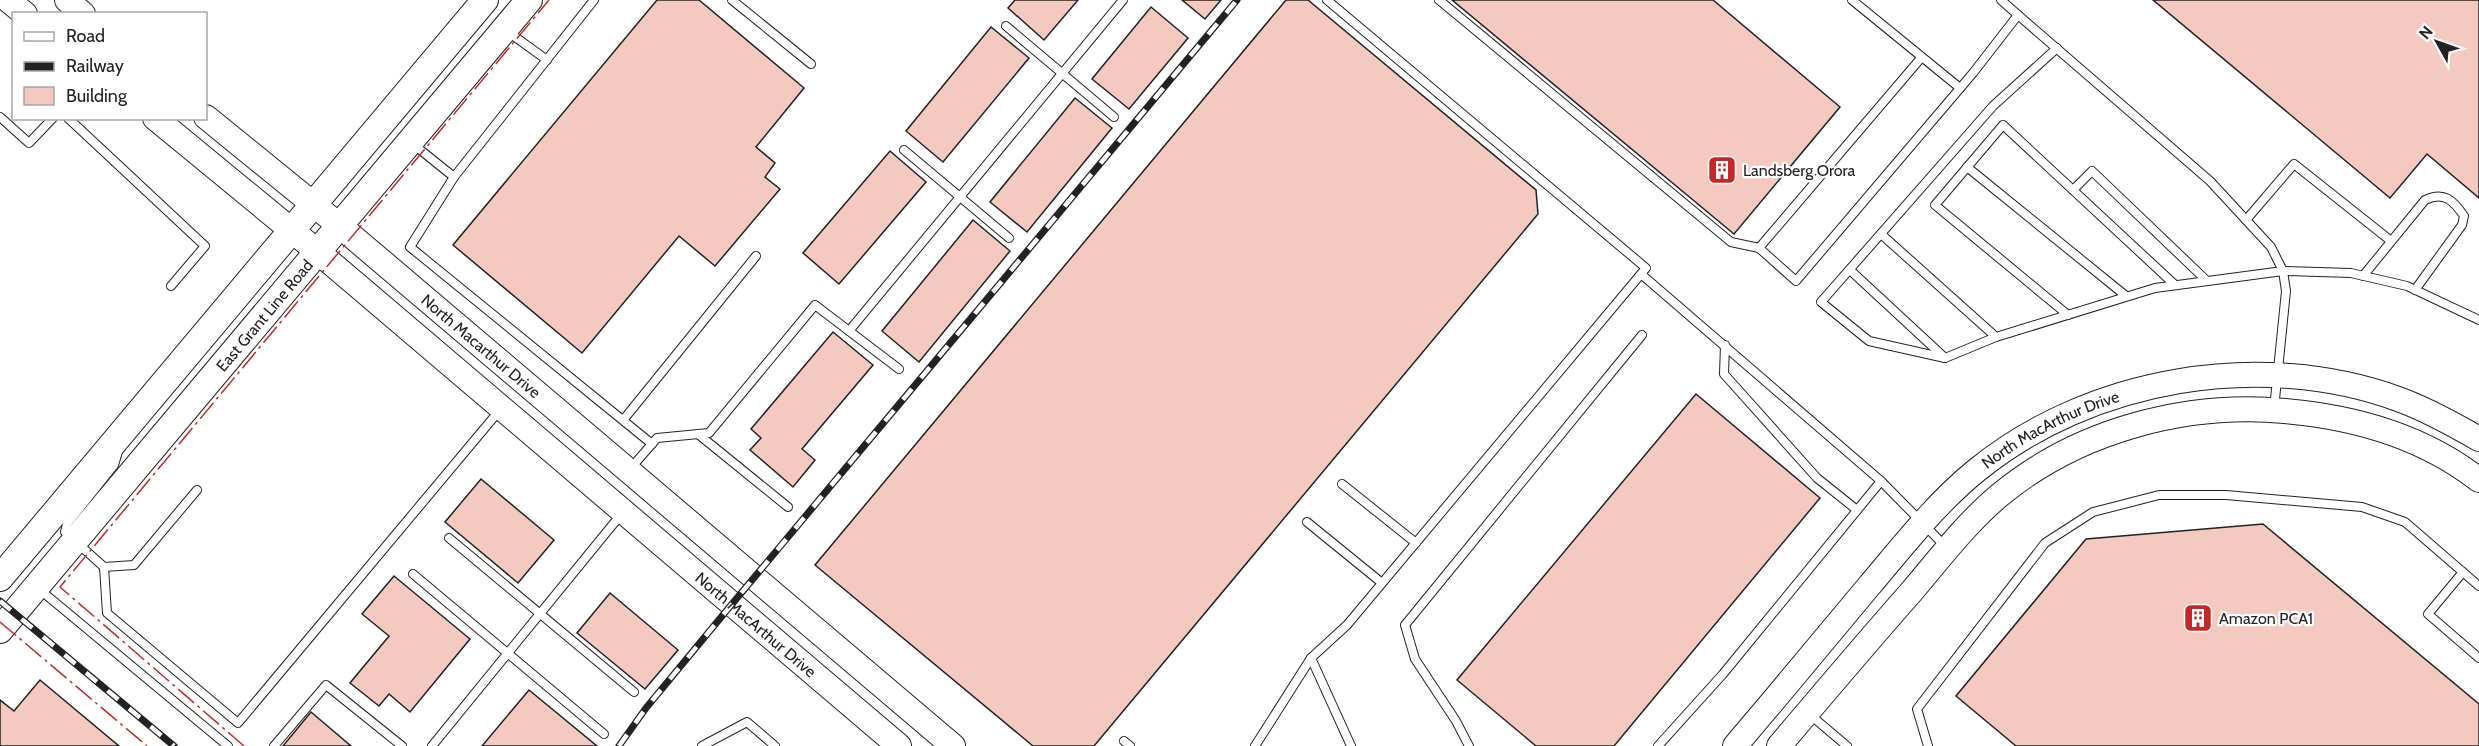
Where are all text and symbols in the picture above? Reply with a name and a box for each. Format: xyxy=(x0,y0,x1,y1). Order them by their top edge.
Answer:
legend xyxy=(12,12,207,120)
north arrow xyxy=(2407,12,2467,72)
text: N xyxy=(2415,22,2437,43)
text: Road xyxy=(66,25,105,47)
text: Railway xyxy=(66,55,124,77)
text: Building xyxy=(66,85,128,107)
building icon: Landsberg Orora xyxy=(1706,154,1738,186)
place label: Landsberg Orora xyxy=(1743,161,1856,180)
street label: East Grant Line Road xyxy=(212,255,317,375)
street label: North Macarthur Drive xyxy=(418,290,545,402)
street label: North MacArthur Drive xyxy=(1978,386,2121,472)
street label: North MacArthur Drive xyxy=(692,568,820,681)
building icon: Amazon PCA1 xyxy=(2182,602,2214,634)
place label: Amazon PCA1 xyxy=(2219,609,2313,628)

